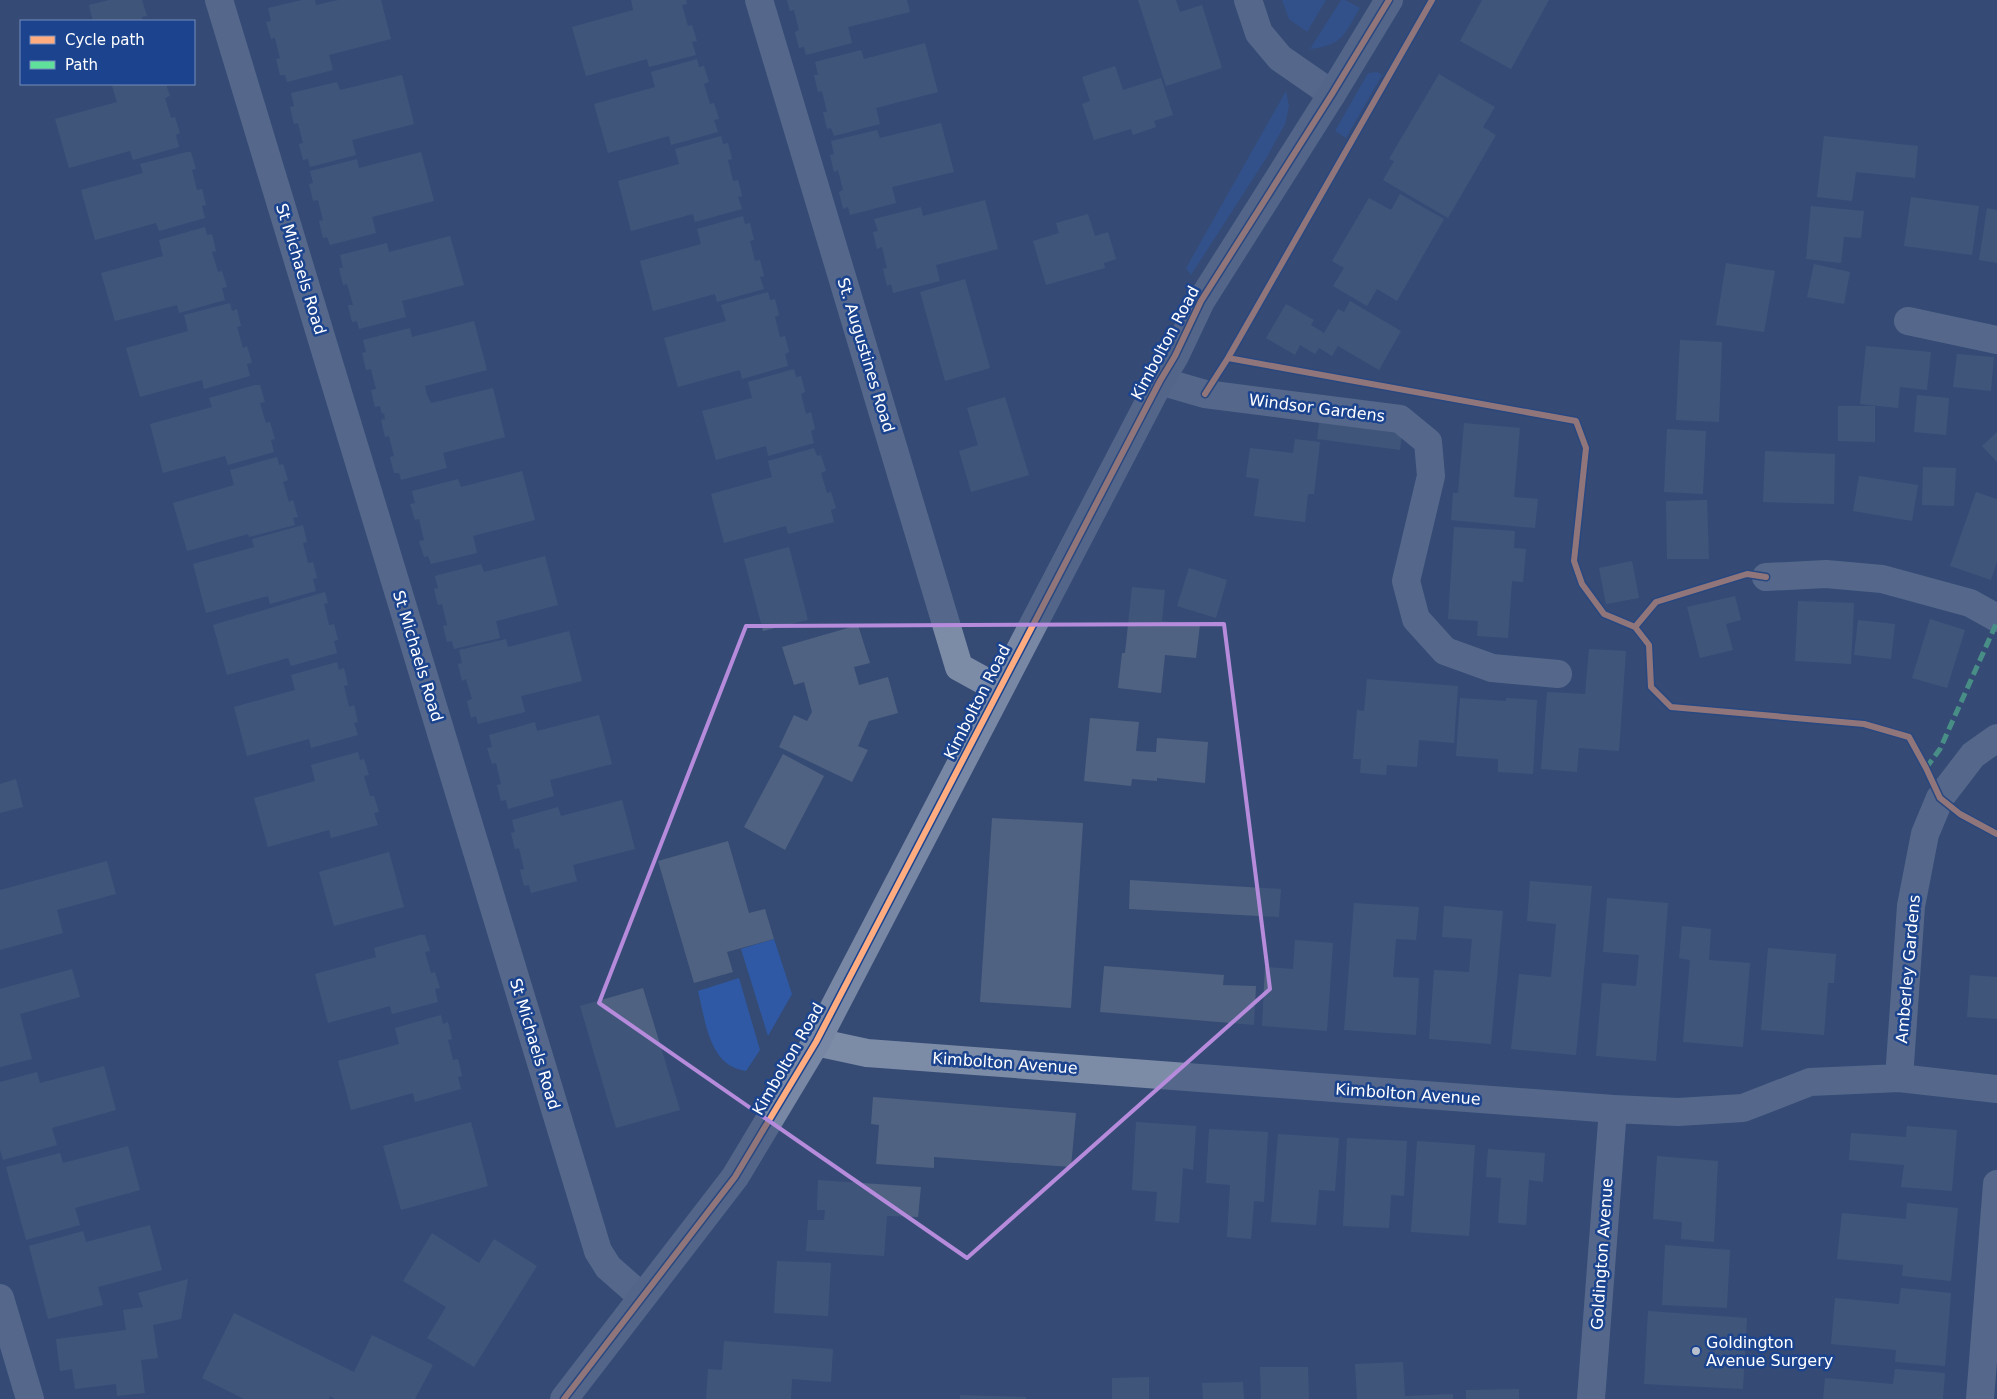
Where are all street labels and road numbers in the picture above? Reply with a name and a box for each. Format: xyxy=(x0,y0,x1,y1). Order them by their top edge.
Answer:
street label: St Michaels Road xyxy=(272,201,330,337)
street label: St. Augustines Road xyxy=(833,275,899,435)
street label: Kimbolton Road xyxy=(1127,283,1203,403)
street label: Windsor Gardens xyxy=(1248,390,1386,426)
street label: St Michaels Road xyxy=(389,588,447,724)
street label: Kimbolton Road xyxy=(940,641,1014,763)
street label: Amberley Gardens xyxy=(1892,894,1924,1044)
street label: St Michaels Road xyxy=(506,976,564,1112)
street label: Kimbolton Road xyxy=(748,1000,828,1118)
street label: Kimbolton Avenue xyxy=(932,1048,1078,1078)
street label: Kimbolton Avenue xyxy=(1335,1079,1481,1109)
street label: Goldington Avenue xyxy=(1587,1177,1617,1331)

